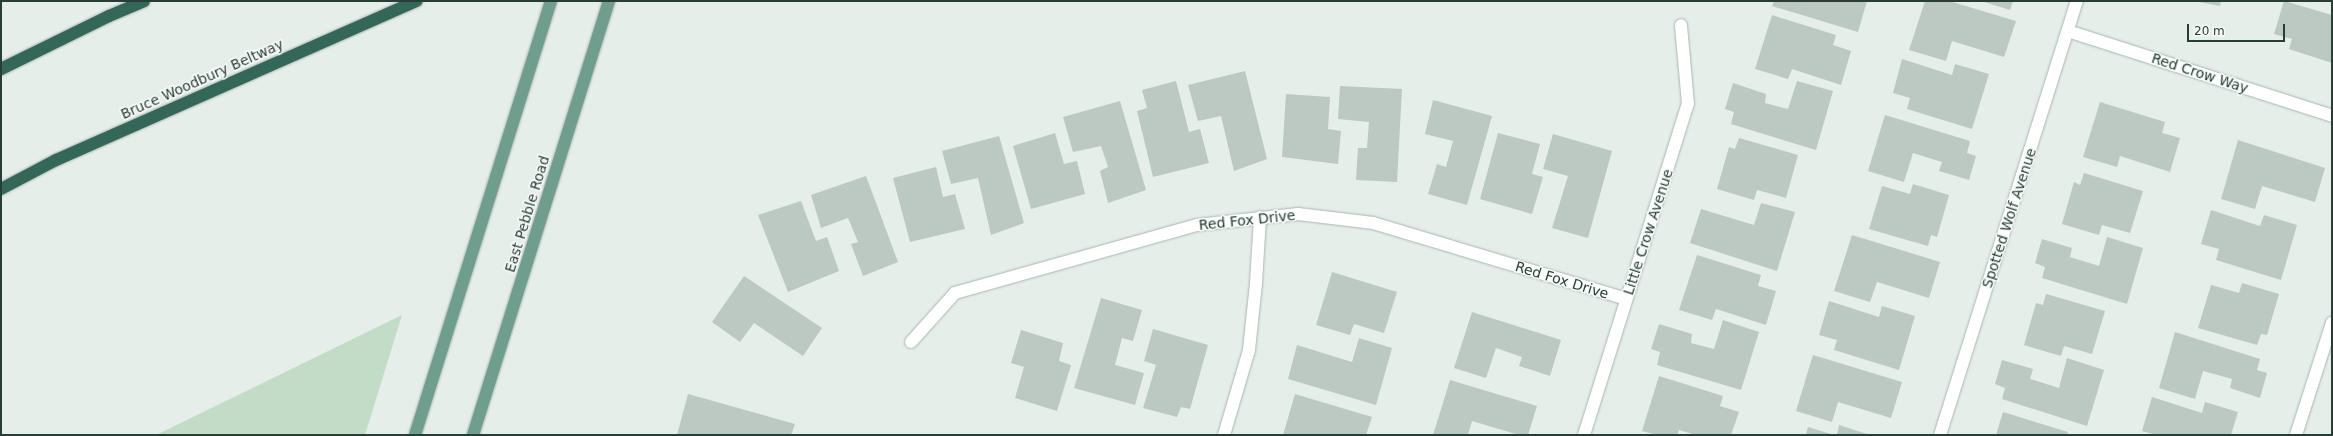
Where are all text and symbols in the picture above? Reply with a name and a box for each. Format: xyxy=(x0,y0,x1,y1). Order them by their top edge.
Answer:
scale bar xyxy=(2189,16,2287,42)
text: 20 m xyxy=(2194,24,2225,38)
street label: Bruce Woodbury Beltway xyxy=(118,35,286,123)
street label: Red Crow Way xyxy=(2150,49,2250,97)
street label: Spotted Wolf Avenue xyxy=(1978,146,2040,290)
street label: East Pebble Road xyxy=(501,154,553,274)
street label: Little Crow Avenue xyxy=(1620,167,1676,297)
street label: Red Fox Drive xyxy=(1198,207,1296,233)
street label: Red Fox Drive xyxy=(1513,258,1611,302)

